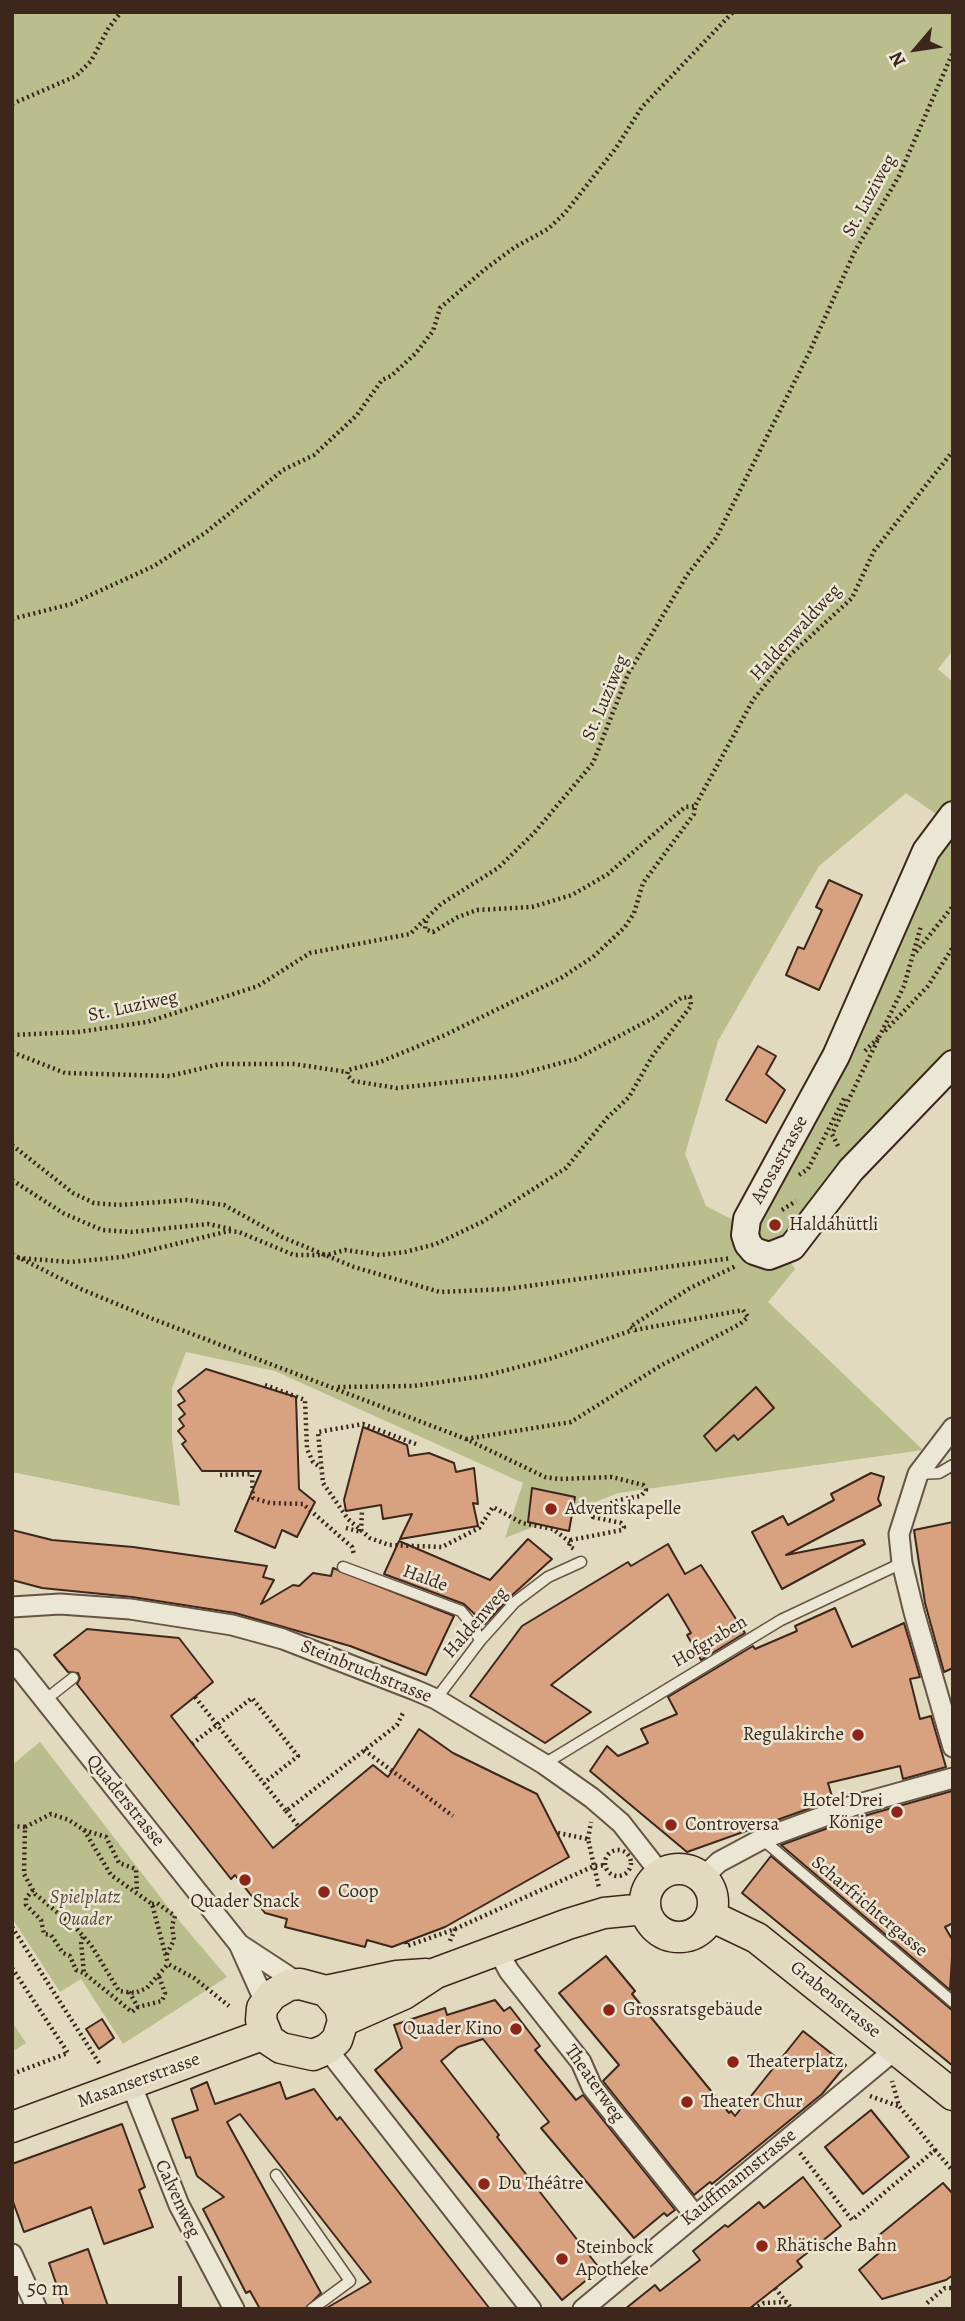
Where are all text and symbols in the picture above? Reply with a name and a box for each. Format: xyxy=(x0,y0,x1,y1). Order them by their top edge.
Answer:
north arrow xyxy=(881,14,951,84)
text: N xyxy=(883,47,912,72)
street label: St. Luziweg xyxy=(838,151,902,241)
street label: Haldenwaldweg xyxy=(745,580,847,686)
street label: St. Luziweg xyxy=(578,652,634,744)
street label: St. Luziweg xyxy=(86,986,180,1028)
street label: Arosastrasse xyxy=(746,1112,814,1208)
place label: Haldahüttli xyxy=(789,1214,878,1236)
marker: Haldahüttli xyxy=(767,1217,783,1233)
place label: Adventskapelle xyxy=(565,1498,681,1520)
marker: Adventskapelle xyxy=(543,1501,559,1517)
street label: Halde xyxy=(399,1560,451,1598)
street label: Haldenweg xyxy=(439,1583,513,1663)
street label: Hofgraben xyxy=(668,1611,752,1673)
street label: Steinbruchstrasse xyxy=(297,1635,435,1709)
place label: Regulakirche xyxy=(743,1724,844,1746)
marker: Regulakirche xyxy=(850,1727,866,1743)
street label: Quaderstrasse xyxy=(81,1750,169,1852)
place label: Hotel Drei Könige xyxy=(802,1790,883,1834)
marker: Hotel Drei Könige xyxy=(889,1804,905,1820)
place label: Controversa xyxy=(685,1814,779,1836)
marker: Controversa xyxy=(663,1817,679,1833)
street label: Scharfrichtergasse xyxy=(806,1852,932,1962)
marker: Quader Snack xyxy=(237,1872,253,1888)
place label: Coop xyxy=(338,1881,378,1903)
marker: Coop xyxy=(316,1884,332,1900)
park label: Spielplatz Quader xyxy=(50,1887,120,1931)
place label: Quader Snack xyxy=(191,1891,299,1913)
street label: Grabenstrasse xyxy=(785,1956,885,2044)
place label: Grossratsgebäude xyxy=(623,1999,762,2021)
marker: Grossratsgebäude xyxy=(601,2002,617,2018)
place label: Quader Kino xyxy=(403,2018,502,2040)
marker: Quader Kino xyxy=(508,2021,524,2037)
street label: Theaterweg xyxy=(559,2041,629,2127)
street label: Masanserstrasse xyxy=(75,2048,203,2114)
place label: Theaterplatz xyxy=(747,2051,844,2073)
marker: Theaterplatz xyxy=(725,2054,741,2070)
place label: Theater Chur xyxy=(701,2091,803,2113)
marker: Theater Chur xyxy=(679,2094,695,2110)
street label: Kauffmannstrasse xyxy=(677,2124,801,2232)
street label: Calvenweg xyxy=(149,2157,205,2241)
place label: Du Théâtre xyxy=(498,2173,583,2195)
marker: Du Théâtre xyxy=(476,2176,492,2192)
place label: Rhätische Bahn xyxy=(776,2235,897,2257)
place label: Steinbock Apotheke xyxy=(576,2237,653,2281)
marker: Rhätische Bahn xyxy=(754,2238,770,2254)
marker: Steinbock Apotheke xyxy=(554,2251,570,2267)
scale bar xyxy=(18,2262,186,2306)
text: 50 m xyxy=(27,2274,69,2302)

